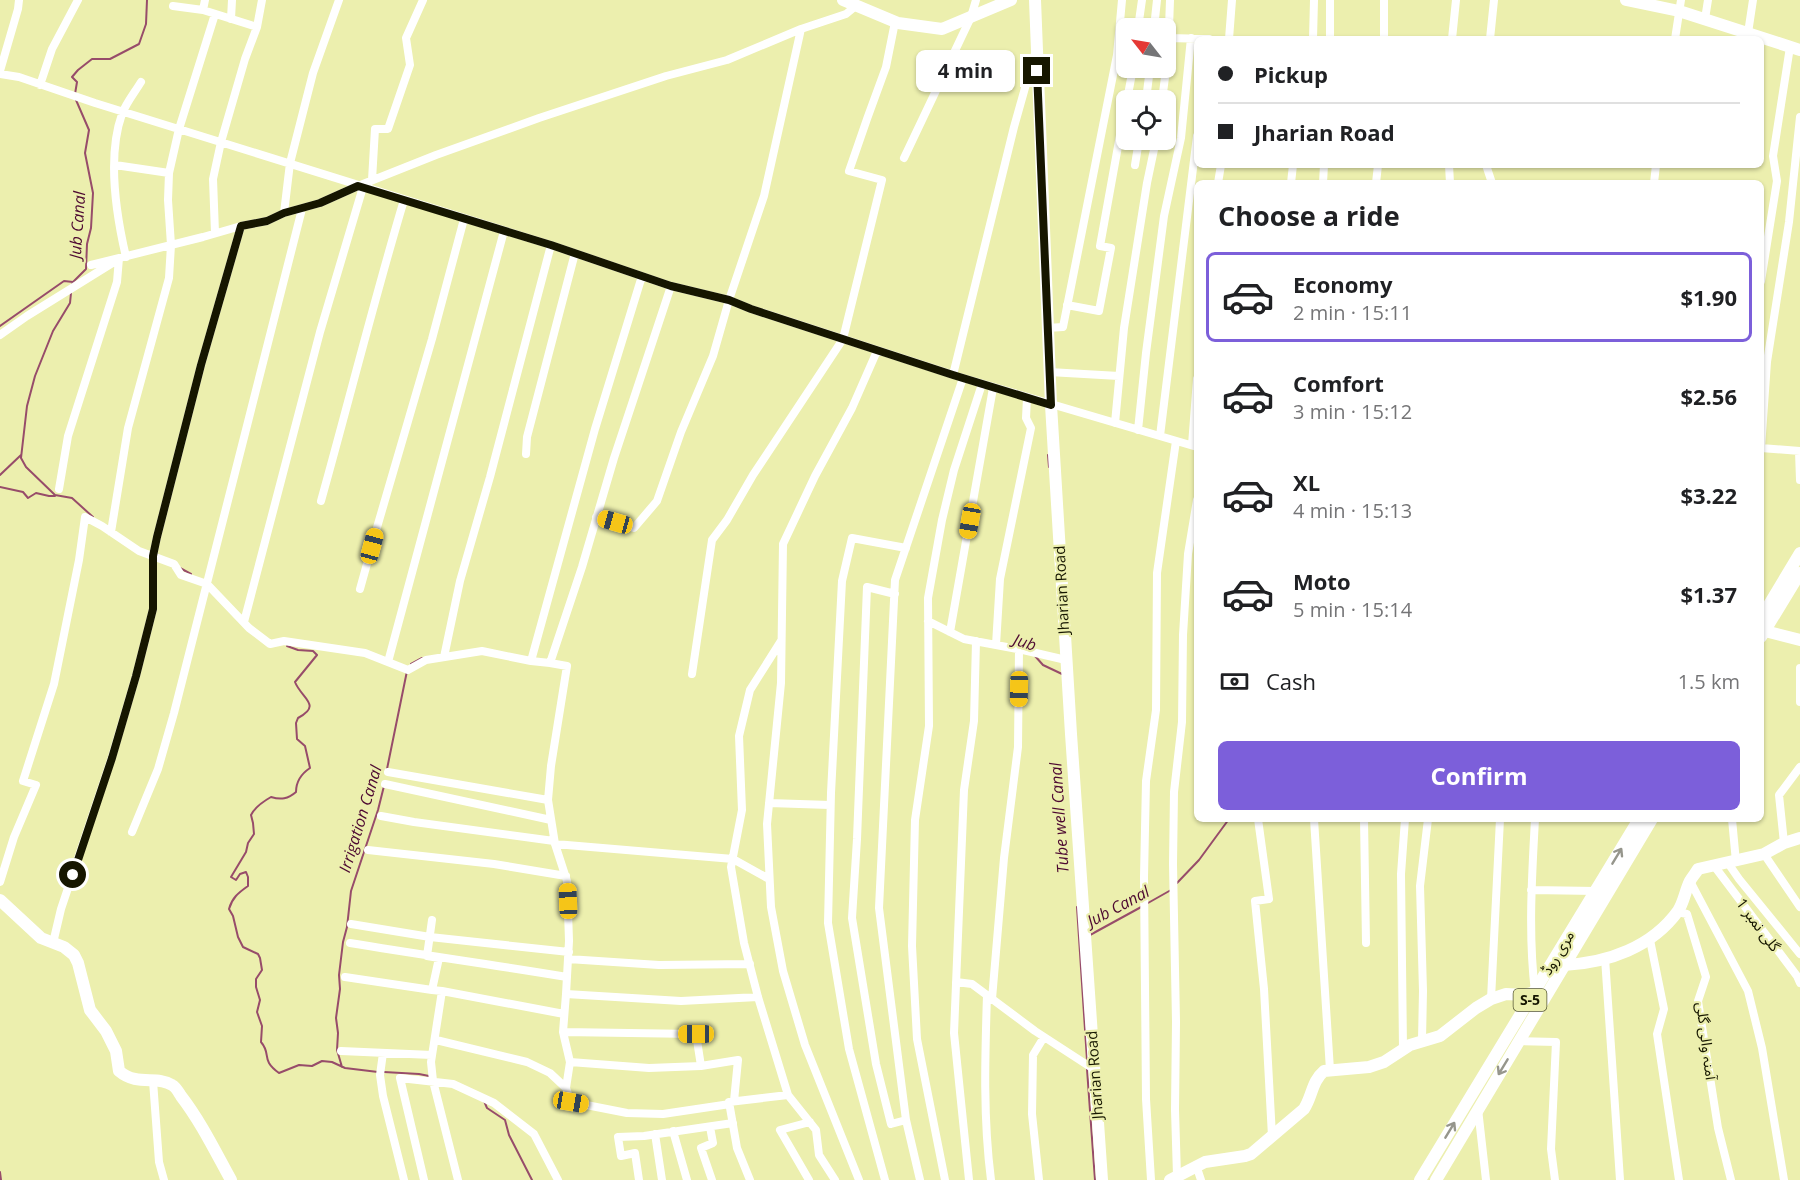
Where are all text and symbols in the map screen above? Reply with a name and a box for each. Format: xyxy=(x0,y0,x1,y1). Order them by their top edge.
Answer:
north arrow xyxy=(1116,18,1176,78)
map controls xyxy=(1116,18,1176,150)
callout: 4 min xyxy=(917,50,1016,92)
text: 4 min xyxy=(938,57,993,84)
route end xyxy=(1023,57,1050,84)
text: Pickup xyxy=(1254,59,1328,89)
button: locate xyxy=(1116,90,1176,150)
text: Jharian Road xyxy=(1254,117,1395,147)
water label: Jub Canal xyxy=(63,190,90,263)
text: Choose a ride xyxy=(1218,197,1400,234)
text: Economy xyxy=(1293,269,1392,299)
icon: car xyxy=(1221,270,1275,324)
text: $1.90 xyxy=(1680,282,1737,312)
text: 2 min · 15:11 xyxy=(1293,299,1412,326)
text: Comfort xyxy=(1293,368,1384,398)
icon: car xyxy=(1221,369,1275,423)
text: $2.56 xyxy=(1680,381,1737,411)
text: 3 min · 15:12 xyxy=(1293,398,1412,425)
text: XL xyxy=(1293,467,1320,497)
icon: car xyxy=(1221,468,1275,522)
text: $3.22 xyxy=(1680,480,1737,510)
text: 4 min · 15:13 xyxy=(1293,497,1412,524)
car xyxy=(958,502,982,540)
car xyxy=(595,508,635,536)
car xyxy=(359,526,385,566)
street label: Jharian Road xyxy=(1049,545,1073,637)
text: Moto xyxy=(1293,566,1351,596)
icon: car xyxy=(1221,567,1275,621)
text: $1.37 xyxy=(1680,579,1737,609)
text: 5 min · 15:14 xyxy=(1293,596,1412,623)
water label: Jub xyxy=(1008,627,1039,656)
icon: cash xyxy=(1218,665,1251,698)
text: Cash xyxy=(1266,666,1316,696)
text: 1.5 km xyxy=(1678,668,1740,695)
car xyxy=(1010,671,1028,707)
button: Confirm xyxy=(1218,741,1740,810)
water label: Tube well Canal xyxy=(1044,761,1074,874)
water label: Irrigation Canal xyxy=(333,762,387,875)
one-way arrow xyxy=(1612,848,1624,865)
route start xyxy=(59,861,86,888)
water label: Jub Canal xyxy=(1080,880,1154,933)
car xyxy=(558,883,578,919)
street label: گلی نمبر 1 xyxy=(1732,894,1786,956)
street label: مری روڈ xyxy=(1536,927,1578,978)
road number: S-5 xyxy=(1514,989,1546,1011)
street label: آمنہ والی گلی xyxy=(1692,1001,1722,1082)
car xyxy=(678,1025,714,1043)
street label: Jharian Road xyxy=(1081,1030,1107,1122)
one-way arrow xyxy=(1496,1058,1508,1075)
car xyxy=(552,1090,590,1114)
one-way arrow xyxy=(1444,1122,1456,1139)

